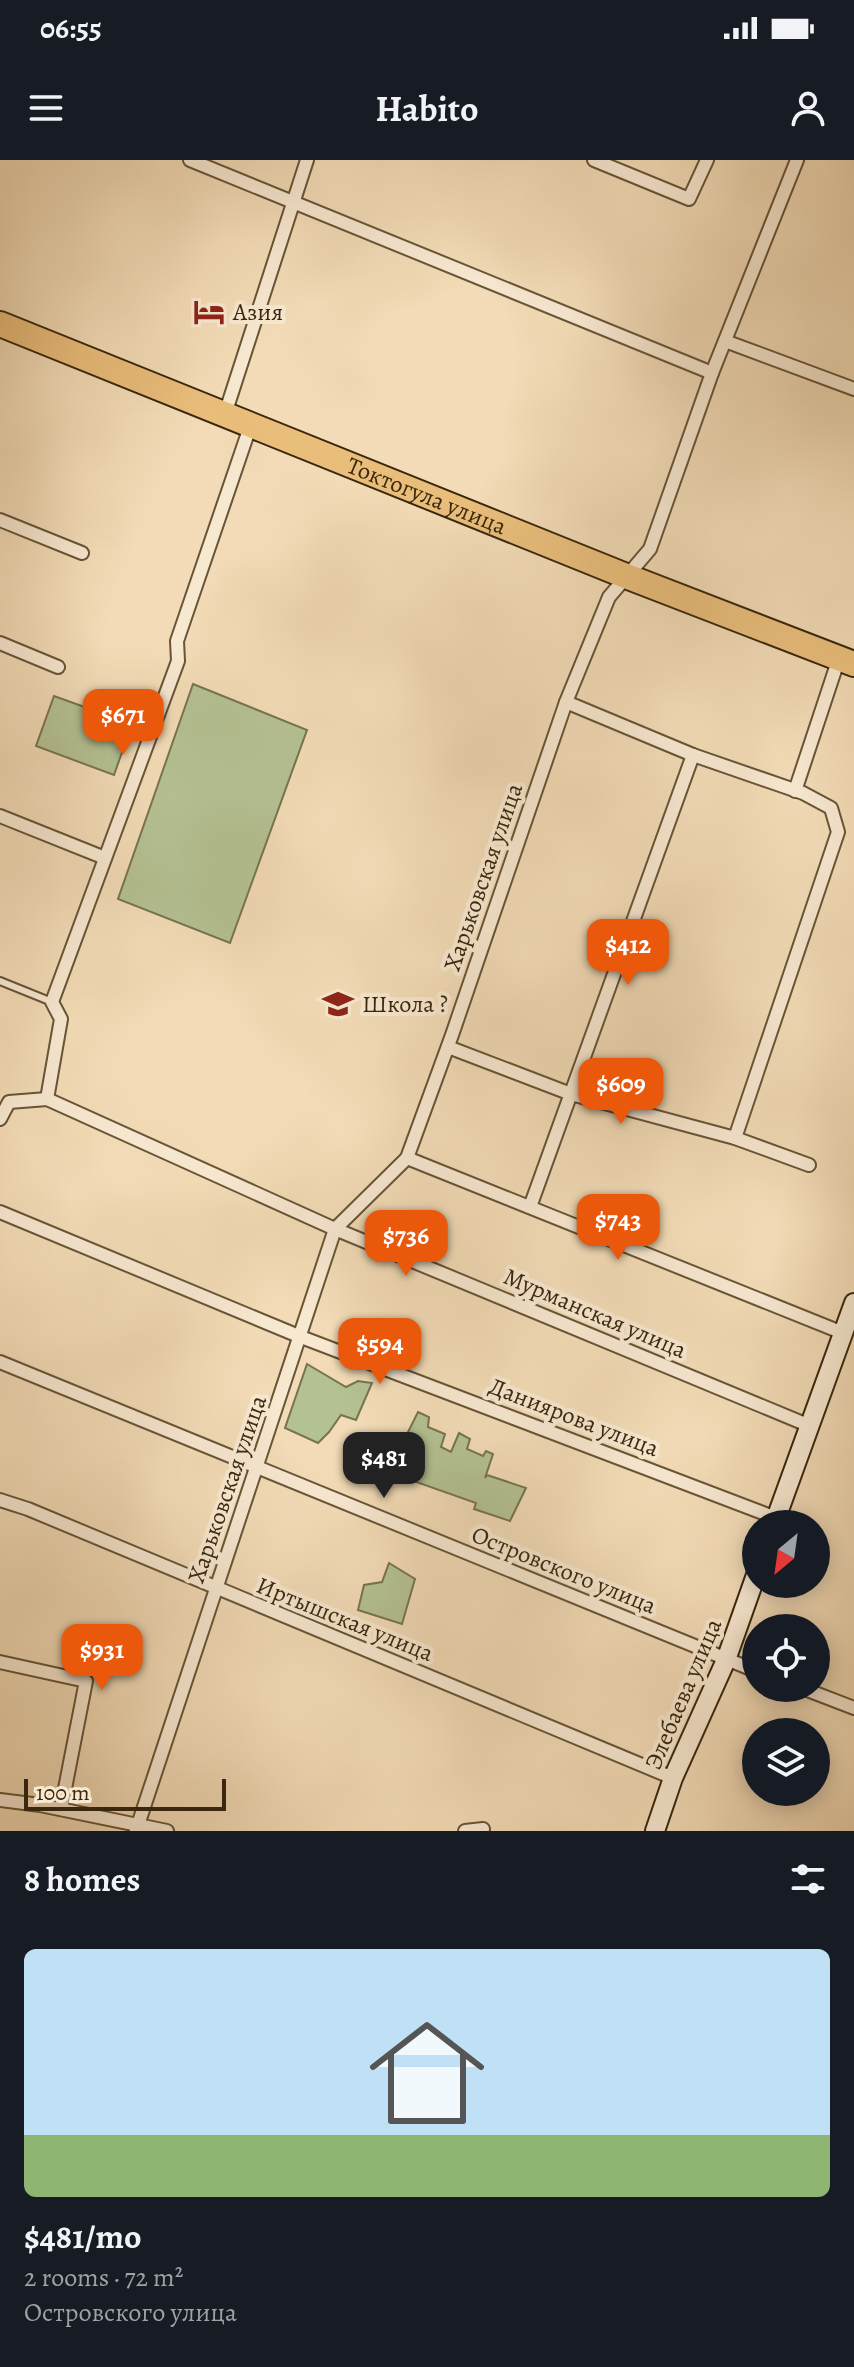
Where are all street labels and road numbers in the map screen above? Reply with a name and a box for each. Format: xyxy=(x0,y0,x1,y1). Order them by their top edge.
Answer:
street label: Токтогула улица xyxy=(342,449,511,542)
street label: Харьковская улица xyxy=(436,779,530,975)
street label: Мурманская улица xyxy=(499,1260,691,1366)
street label: Даниярова улица xyxy=(485,1370,663,1464)
street label: Харьковская улица xyxy=(180,1391,274,1587)
street label: Островского улица xyxy=(467,1518,661,1622)
street label: Иртышская улица xyxy=(252,1569,438,1669)
street label: Элебаева улица xyxy=(637,1614,729,1774)

